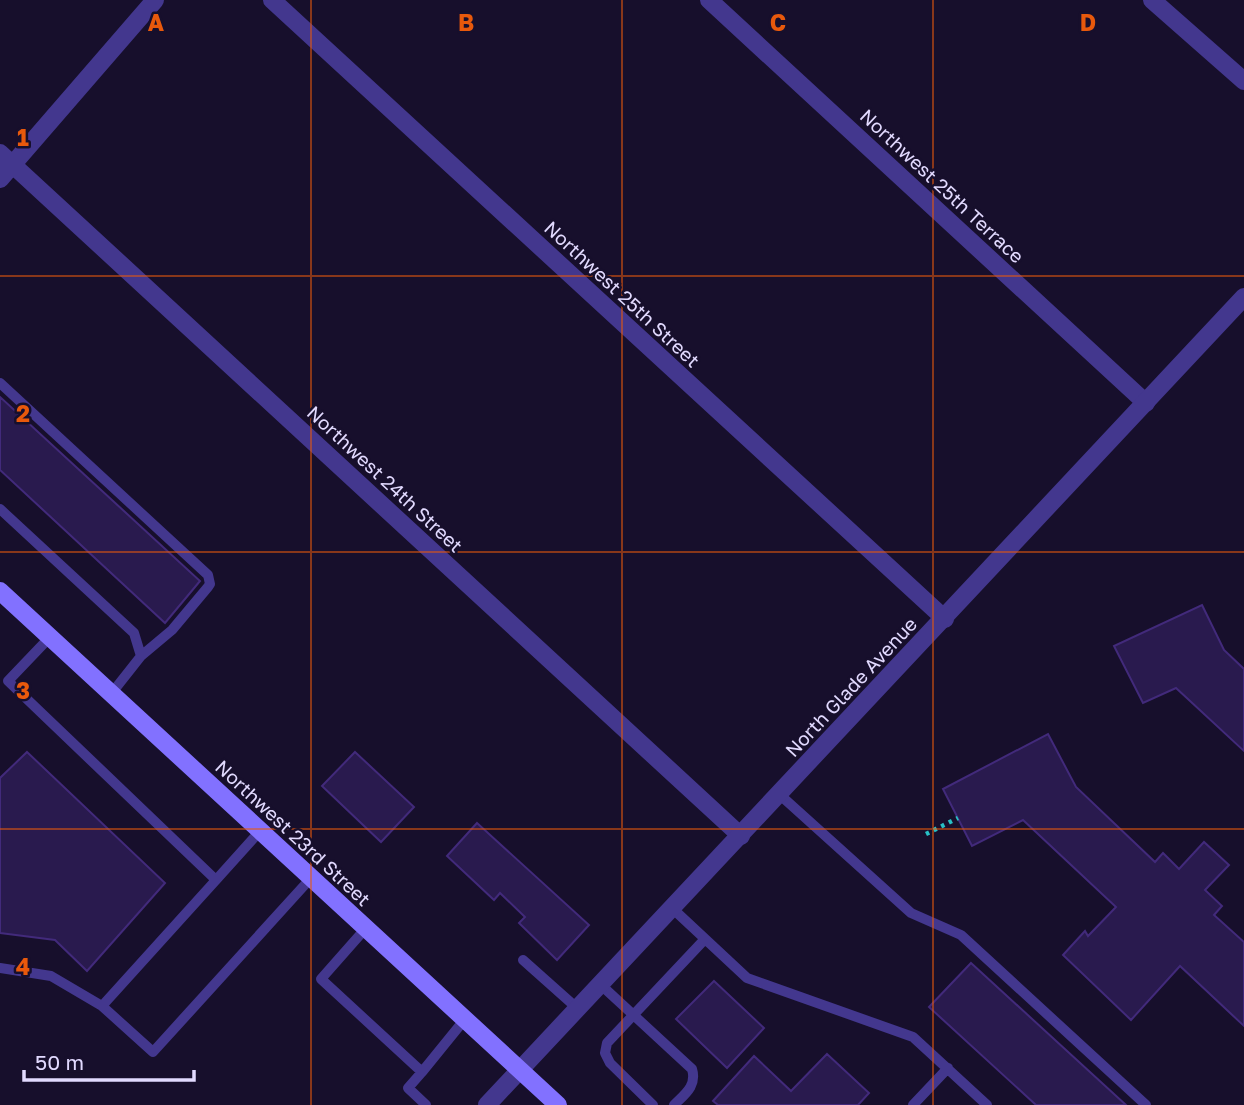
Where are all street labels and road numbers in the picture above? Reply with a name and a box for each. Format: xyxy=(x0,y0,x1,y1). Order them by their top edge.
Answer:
street label: Northwest 25th Terrace xyxy=(856,104,1029,267)
street label: Northwest 25th Street xyxy=(540,216,705,372)
street label: Northwest 24th Street xyxy=(303,401,468,557)
street label: North Glade Avenue xyxy=(780,612,921,761)
street label: Northwest 23rd Street xyxy=(211,755,376,910)

